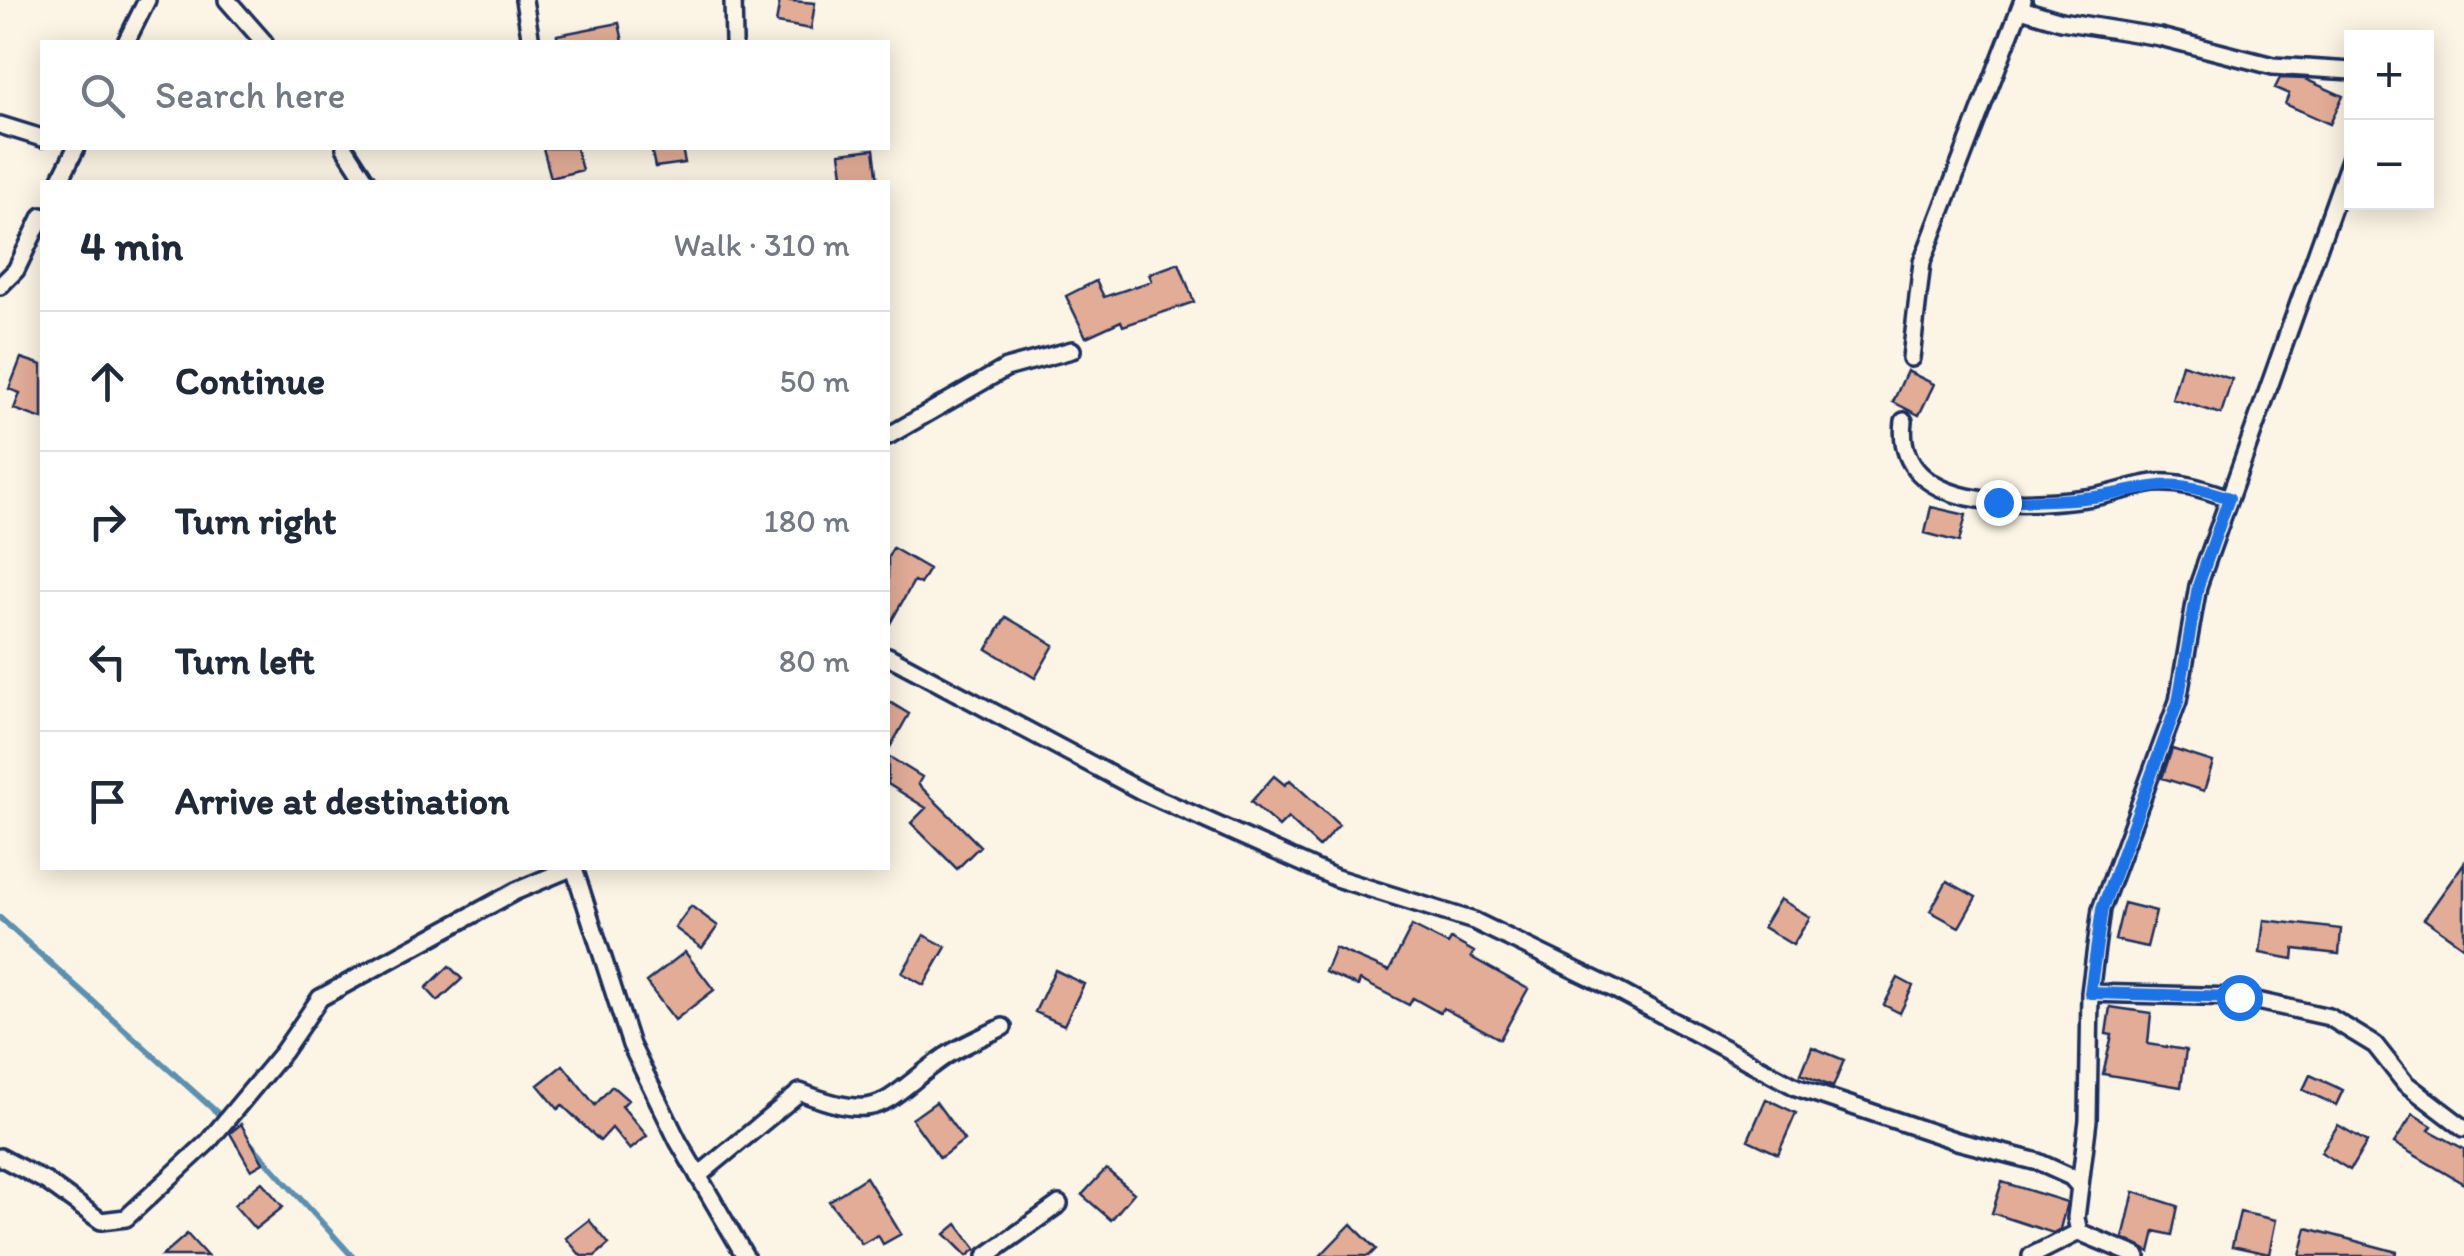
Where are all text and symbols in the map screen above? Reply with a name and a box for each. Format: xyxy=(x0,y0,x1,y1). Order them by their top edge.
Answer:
map controls xyxy=(2344,30,2434,210)
button: + xyxy=(2344,30,2434,120)
search box xyxy=(40,40,890,150)
icon: search xyxy=(75,68,130,123)
text: Search here xyxy=(155,72,346,118)
button: − xyxy=(2344,120,2434,210)
text: 4 min xyxy=(80,220,183,271)
text: Walk · 310 m xyxy=(674,226,850,264)
icon: ahead xyxy=(80,354,135,409)
text: Continue xyxy=(175,358,325,404)
text: 50 m xyxy=(779,362,850,400)
route end xyxy=(1976,480,2022,526)
icon: right xyxy=(80,494,135,549)
text: Turn right xyxy=(175,498,337,544)
text: 180 m xyxy=(764,502,850,540)
icon: left xyxy=(80,634,135,689)
text: Turn left xyxy=(175,638,315,684)
text: 80 m xyxy=(779,642,850,680)
icon: arrive xyxy=(80,774,135,829)
text: Arrive at destination xyxy=(175,778,510,824)
route start xyxy=(2217,975,2263,1021)

